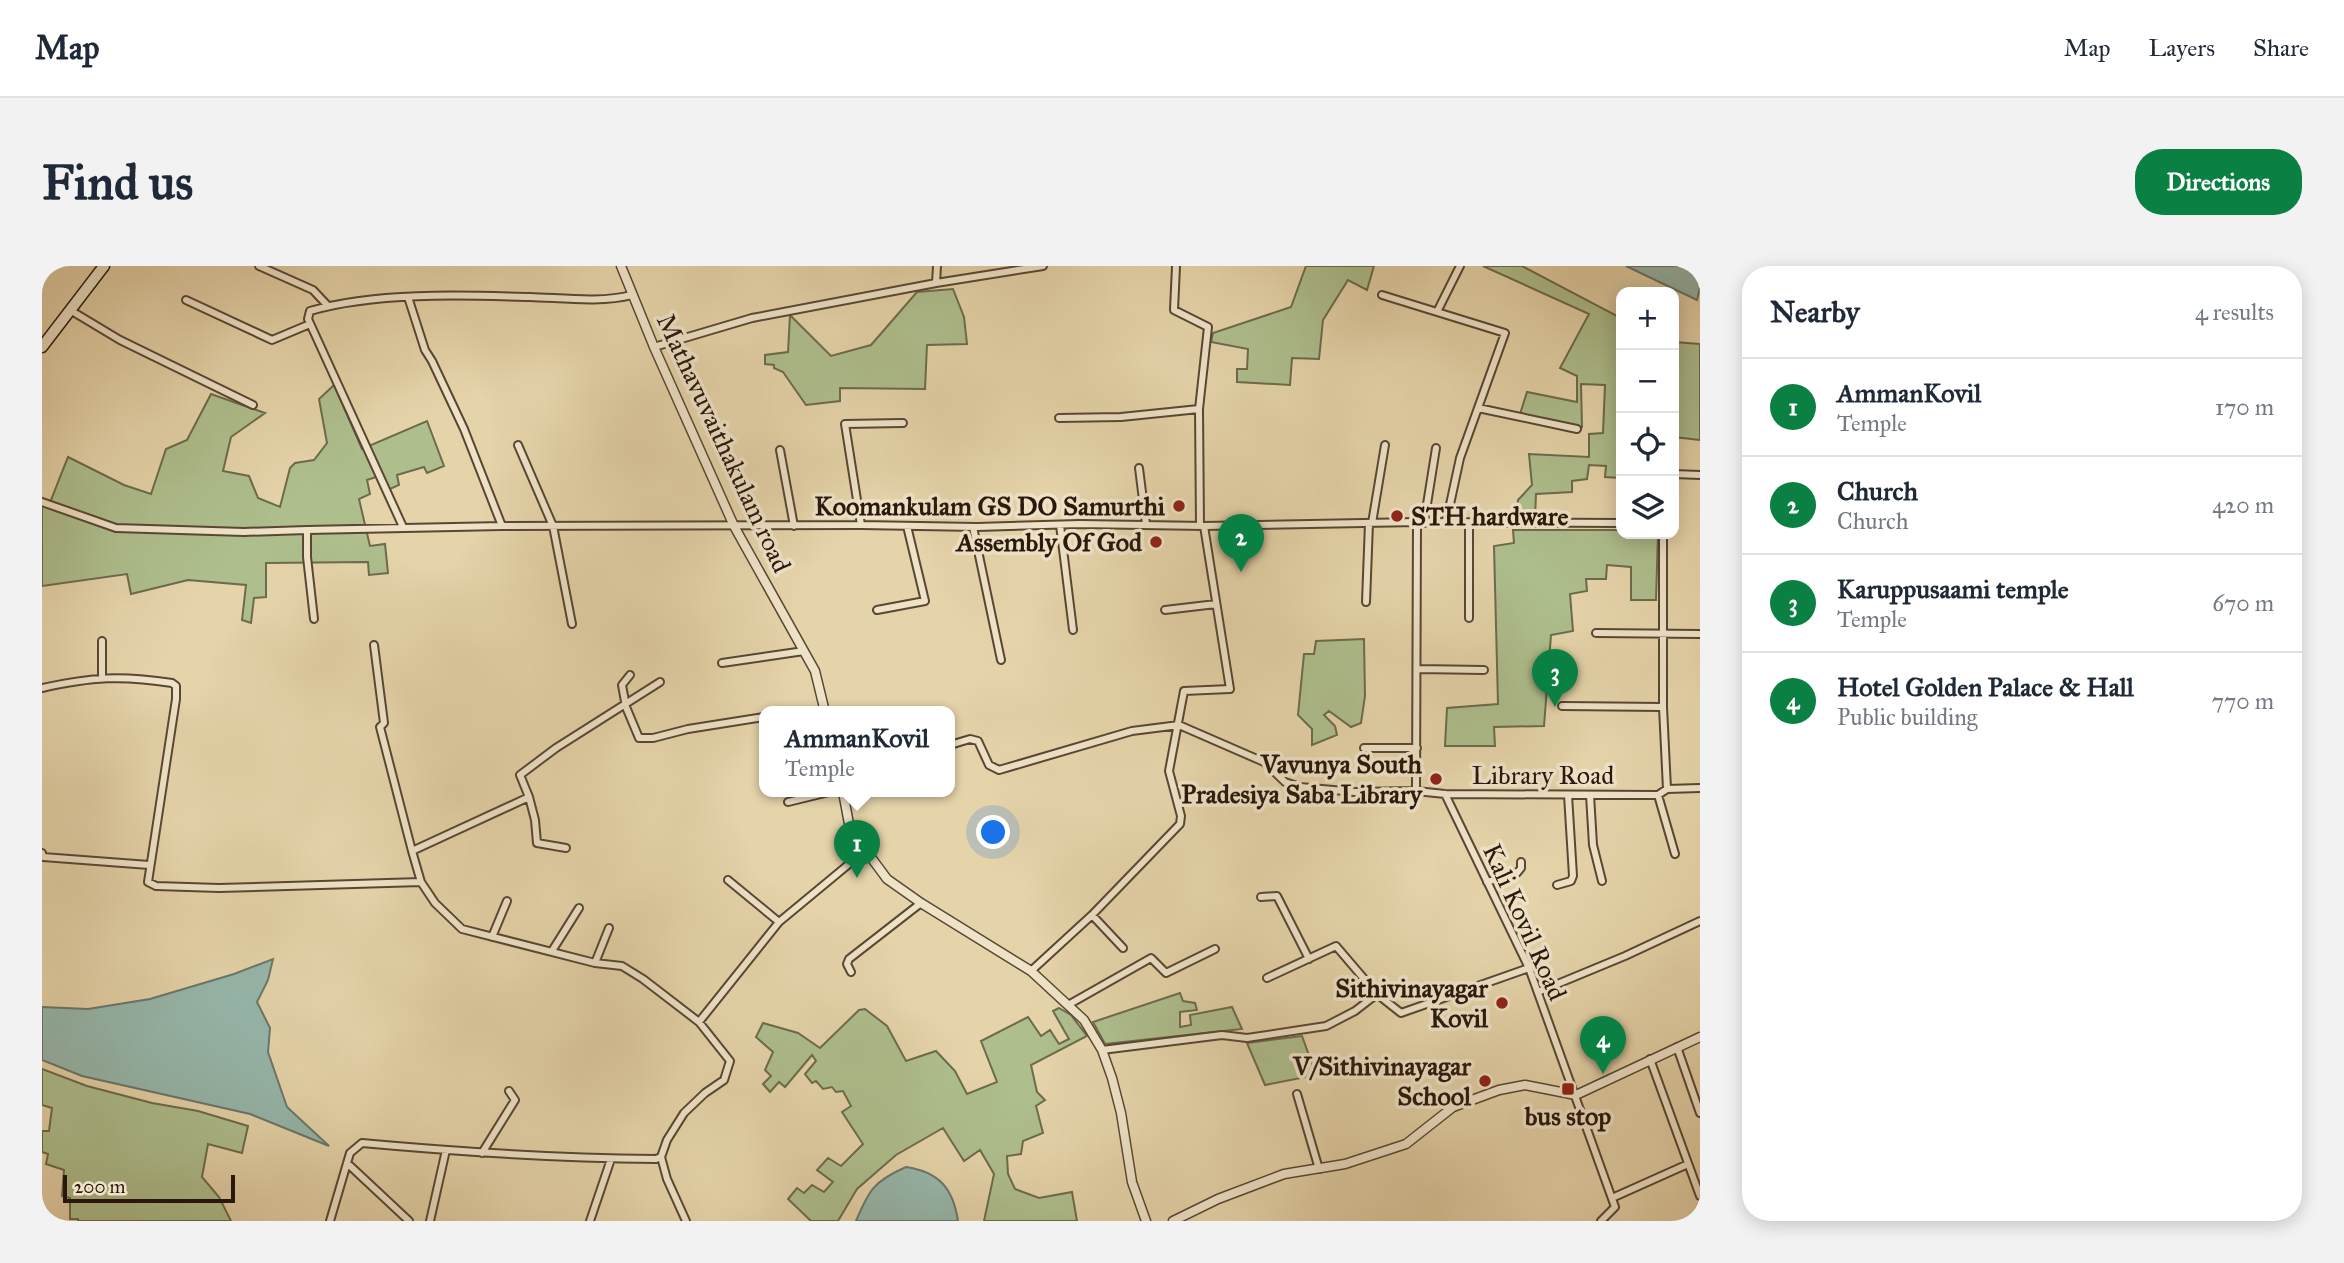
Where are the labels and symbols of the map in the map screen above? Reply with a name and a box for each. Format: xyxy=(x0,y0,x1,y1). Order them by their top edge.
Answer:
street label: Mathavuvaithakulam road xyxy=(650,308,798,578)
place label: Koomankulam GS DO Samurthi xyxy=(815,490,1166,522)
marker: Koomankulam GS DO Samurthi xyxy=(1171,498,1187,514)
place label: STH hardware xyxy=(1411,500,1568,532)
marker: STH hardware xyxy=(1389,508,1405,524)
pin: 2 xyxy=(1218,514,1264,572)
place label: Assembly Of God xyxy=(955,526,1143,558)
marker: Assembly Of God xyxy=(1148,534,1164,550)
pin: 3 xyxy=(1532,649,1578,707)
place label: Vavunya South Pradesiya Saba Library xyxy=(1181,748,1424,810)
street label: Library Road xyxy=(1472,759,1614,791)
marker: Vavunya South Pradesiya Saba Library xyxy=(1428,771,1444,787)
your location xyxy=(976,815,1010,849)
pin: 1 xyxy=(834,820,880,878)
street label: Kali Kovil Road xyxy=(1476,839,1574,1005)
place label: Sithivinayagar Kovil xyxy=(1335,972,1489,1034)
marker: Sithivinayagar Kovil xyxy=(1494,995,1510,1011)
pin: 4 xyxy=(1580,1016,1626,1074)
place label: V/Sithivinayagar School xyxy=(1292,1050,1472,1112)
marker: V/Sithivinayagar School xyxy=(1477,1073,1493,1089)
marker: bus stop xyxy=(1560,1081,1576,1097)
place label: bus stop xyxy=(1524,1100,1611,1132)
scale bar xyxy=(63,1172,234,1204)

